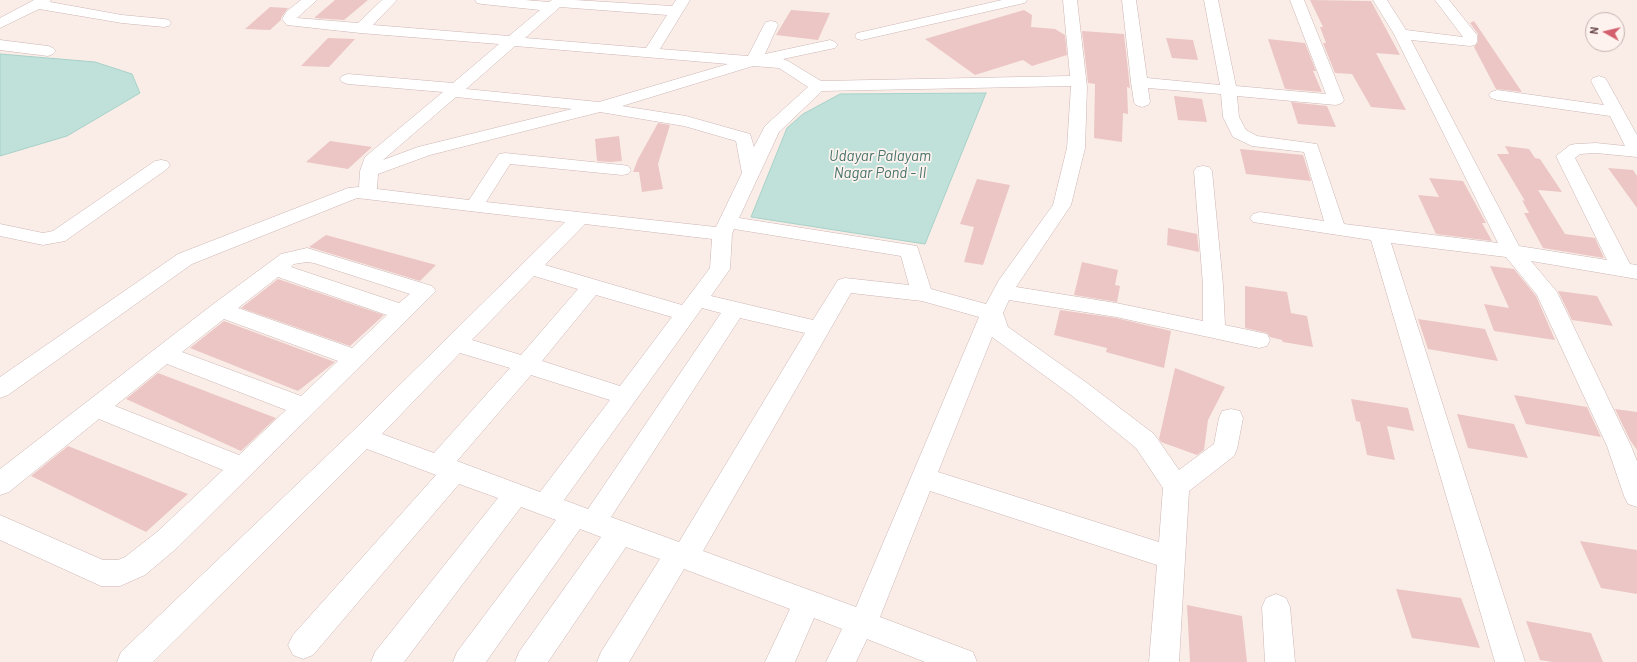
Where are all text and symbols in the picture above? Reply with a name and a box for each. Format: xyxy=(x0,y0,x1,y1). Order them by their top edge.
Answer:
north arrow xyxy=(1585,12,1625,52)
text: N xyxy=(1587,26,1601,35)
water label: Udayar Palayam Nagar Pond - II xyxy=(829,147,931,182)

